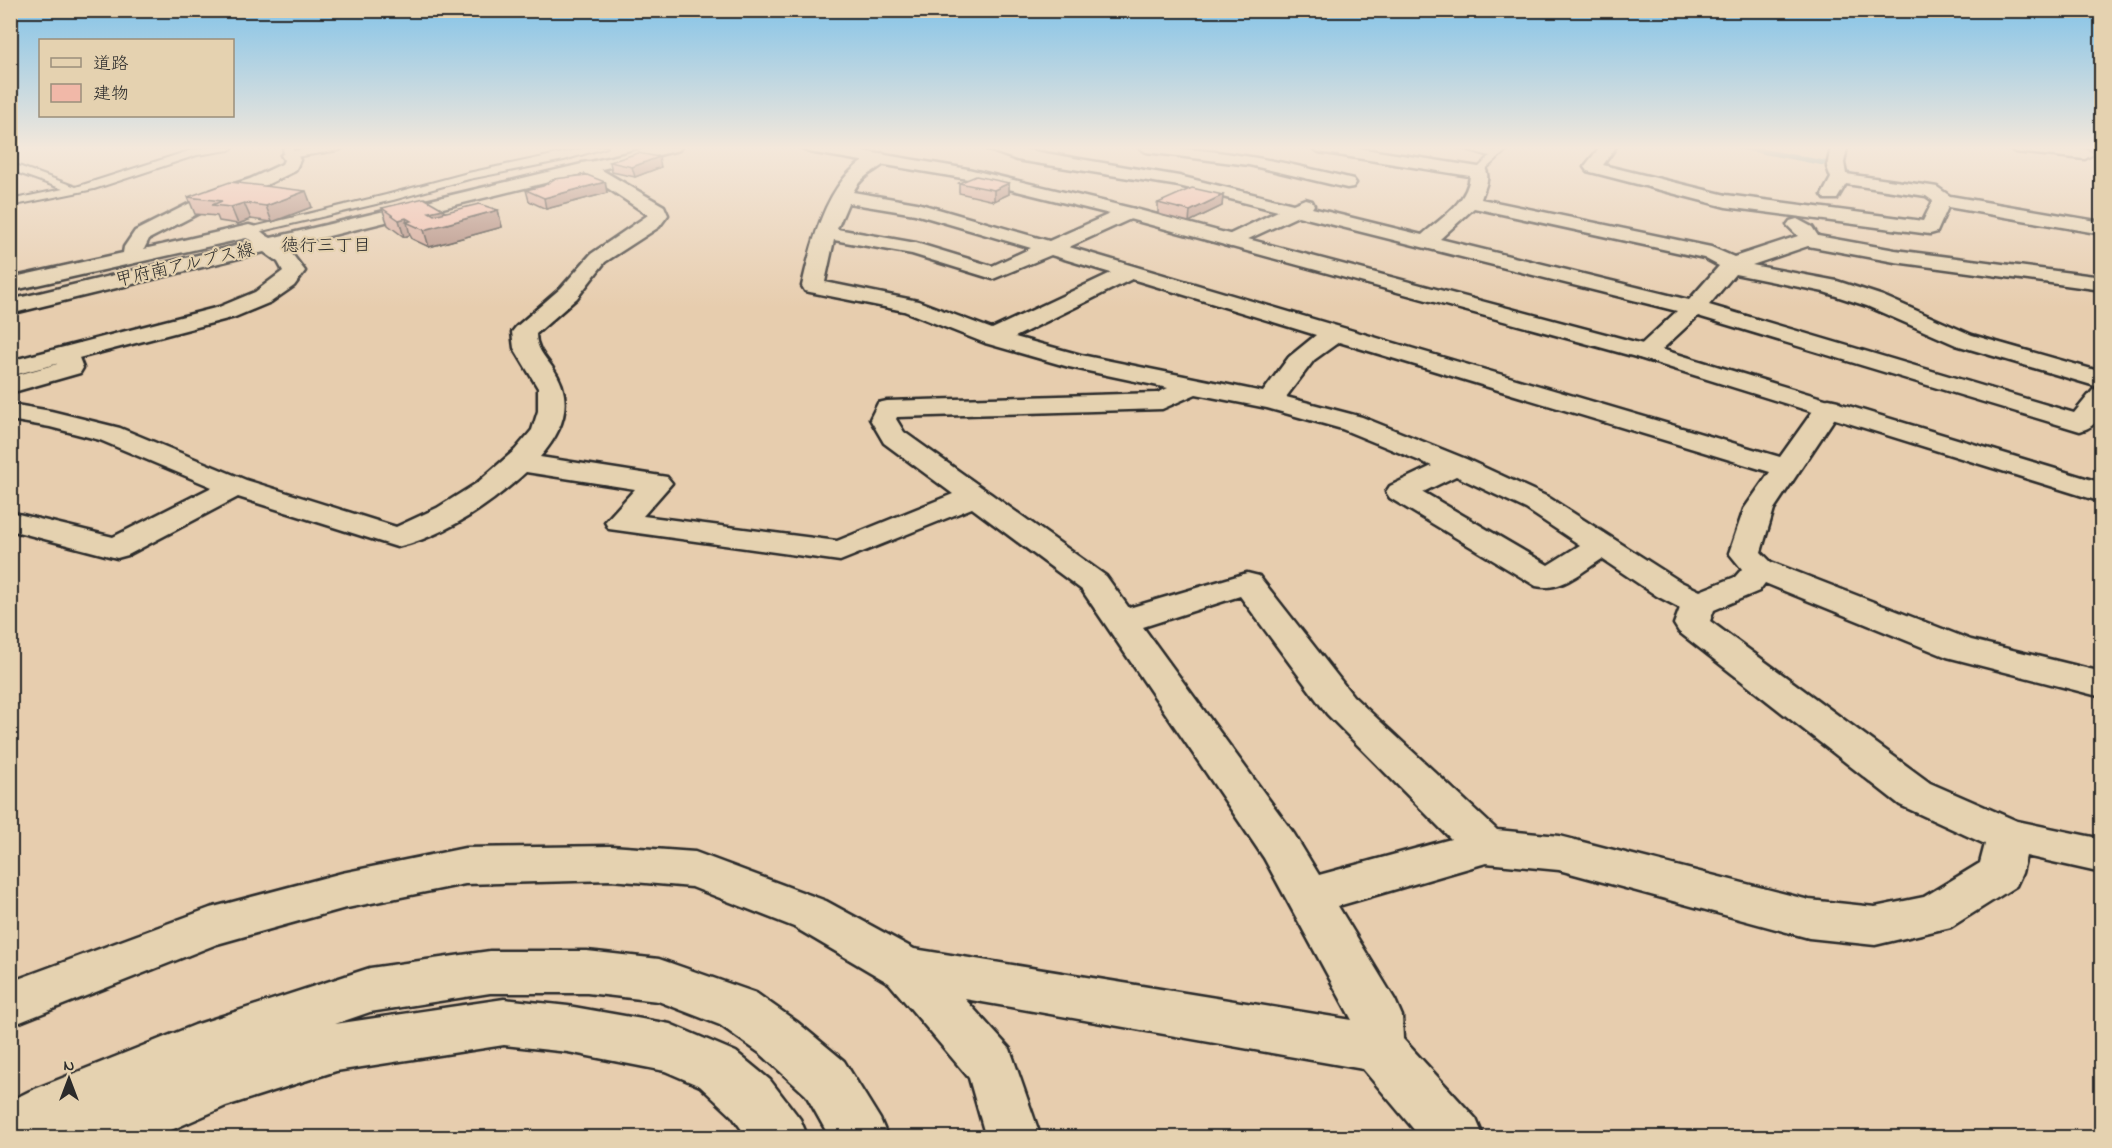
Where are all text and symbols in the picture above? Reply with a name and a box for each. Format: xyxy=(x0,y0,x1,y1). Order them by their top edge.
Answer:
legend xyxy=(39,39,234,117)
text: 道路 xyxy=(93,52,129,78)
text: 建物 xyxy=(93,82,129,108)
district label: 徳行三丁目 xyxy=(281,234,371,260)
street label: 甲府南アルプス線 xyxy=(113,237,257,295)
north arrow xyxy=(39,1049,99,1109)
text: N xyxy=(64,1054,75,1078)

